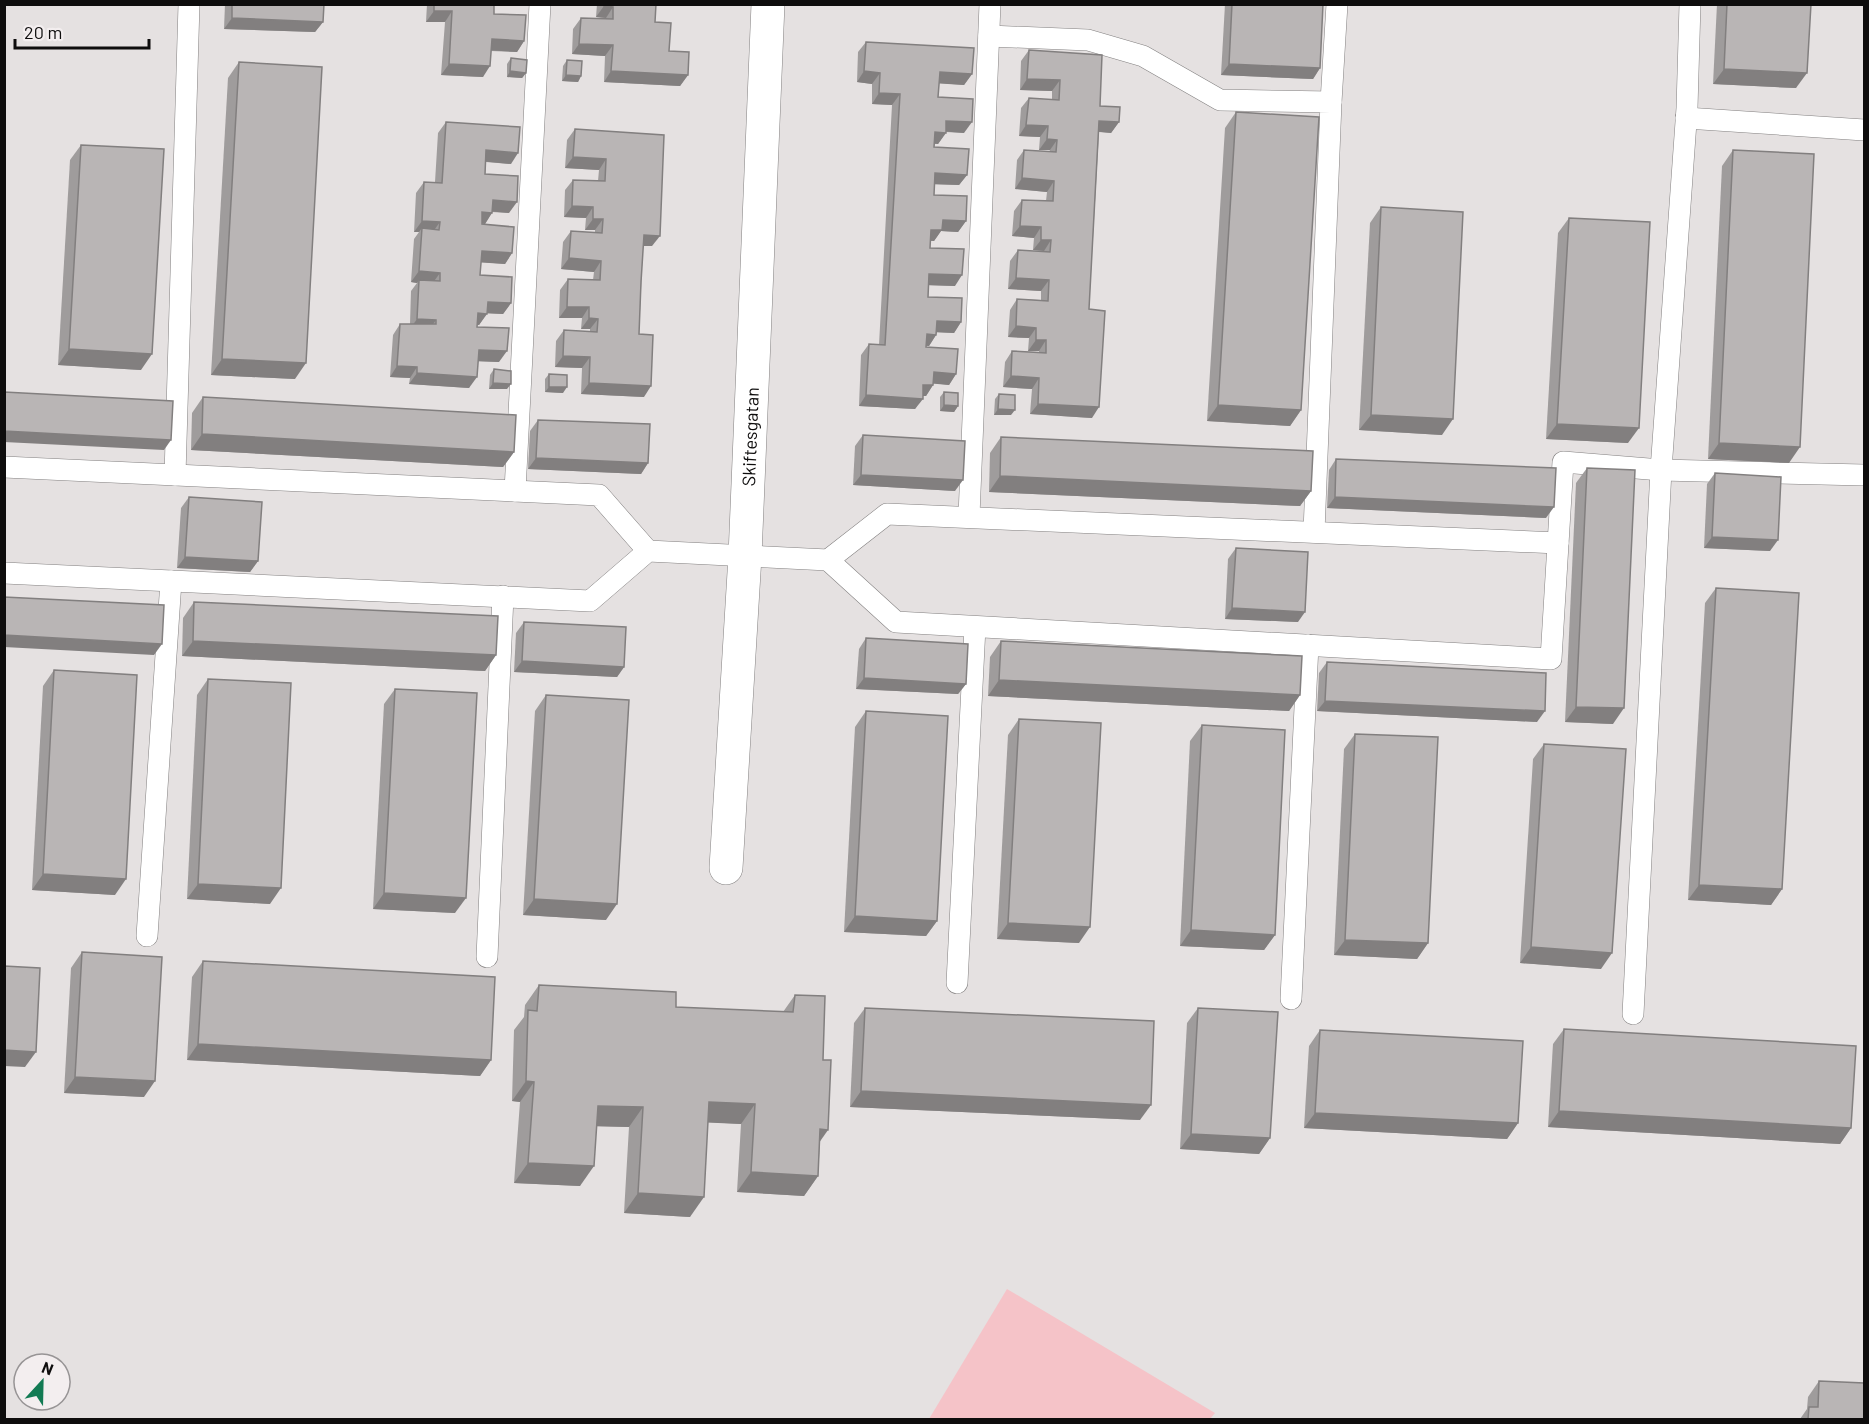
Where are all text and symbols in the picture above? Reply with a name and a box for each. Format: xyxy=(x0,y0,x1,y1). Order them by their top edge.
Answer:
scale bar xyxy=(15,12,148,50)
text: 20 m xyxy=(24,21,62,43)
street label: Skiftesgatan xyxy=(737,387,763,487)
north arrow xyxy=(12,1352,72,1412)
text: N xyxy=(39,1357,56,1378)

